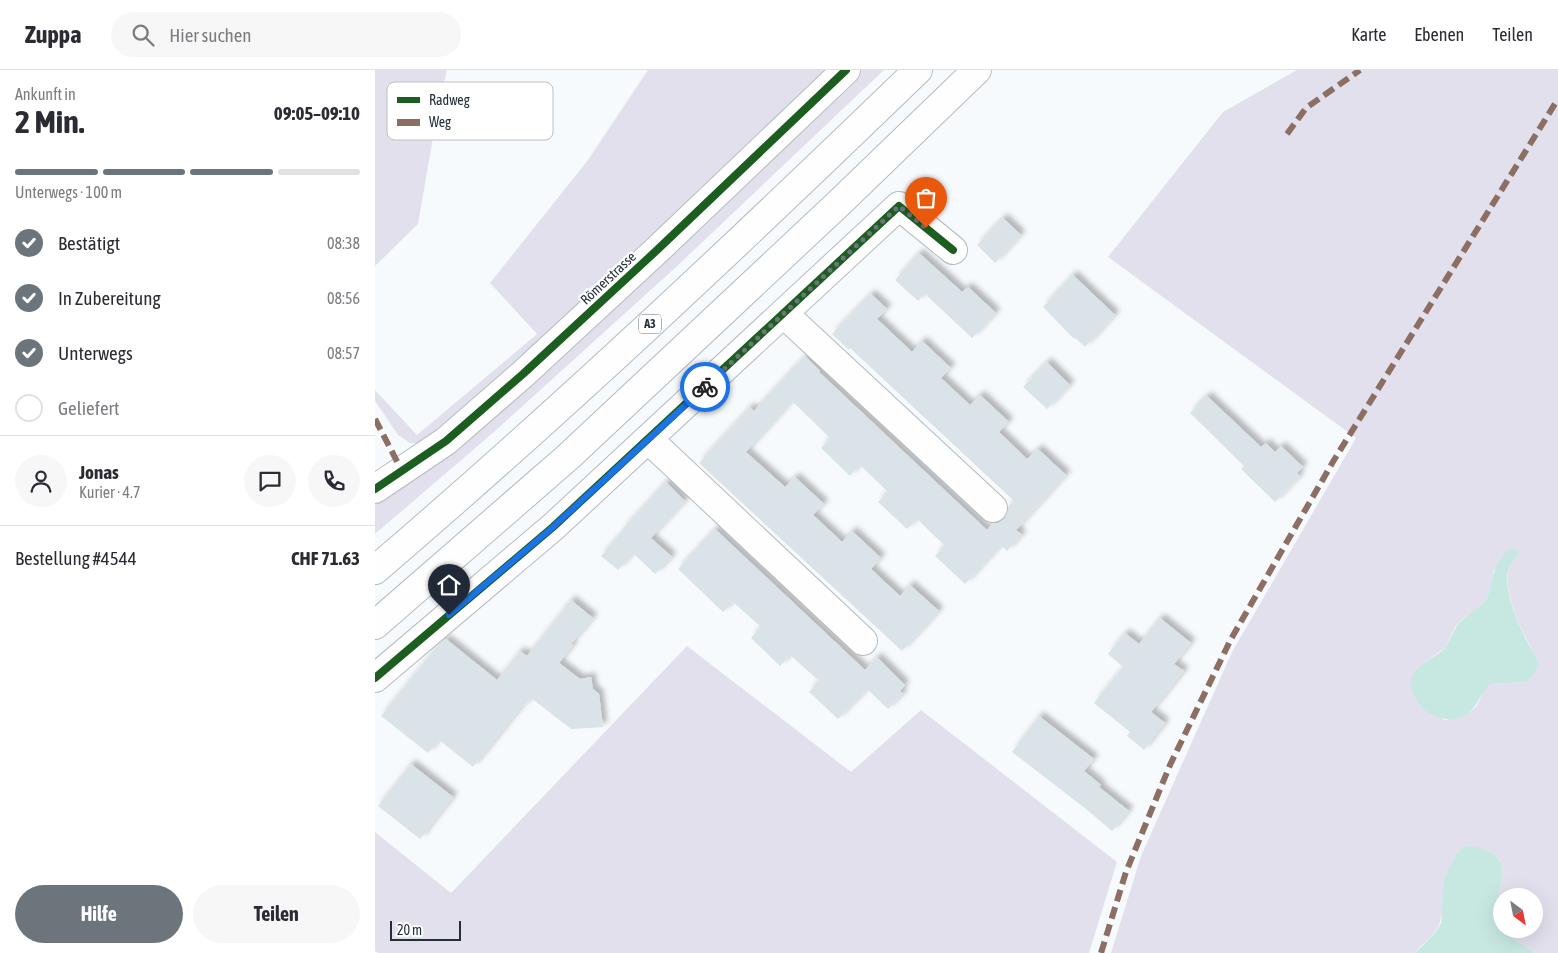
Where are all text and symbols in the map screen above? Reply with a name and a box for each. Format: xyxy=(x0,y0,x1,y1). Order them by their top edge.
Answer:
search box xyxy=(111,12,461,57)
text: Zuppa xyxy=(25,21,81,48)
icon: search xyxy=(129,21,157,49)
text: Hier suchen xyxy=(169,24,252,46)
text: Karte xyxy=(1351,24,1386,45)
text: Ebenen xyxy=(1414,24,1464,45)
text: Teilen xyxy=(1492,24,1533,45)
legend xyxy=(387,82,553,140)
text: Ankunft in xyxy=(15,85,76,103)
text: Radweg xyxy=(429,92,470,108)
text: 09:05–09:10 xyxy=(274,102,360,124)
text: 2 Min. xyxy=(15,103,84,140)
text: Weg xyxy=(429,114,451,130)
pin xyxy=(905,177,947,228)
text: Unterwegs · 100 m xyxy=(15,183,122,201)
icon: bag xyxy=(912,184,940,212)
icon: check xyxy=(15,229,43,257)
text: Bestätigt xyxy=(58,232,120,254)
text: 08:38 xyxy=(327,234,360,252)
street label: Römerstrasse xyxy=(577,248,639,308)
icon: check xyxy=(15,284,43,312)
text: In Zubereitung xyxy=(58,287,161,309)
text: 08:56 xyxy=(327,289,360,307)
road number: A3 xyxy=(639,314,661,334)
icon: check xyxy=(15,339,43,367)
text: Unterwegs xyxy=(58,342,133,364)
text: 08:57 xyxy=(327,344,360,362)
courier xyxy=(680,362,730,412)
icon: bike xyxy=(691,373,719,401)
text: Geliefert xyxy=(58,397,119,419)
button: person xyxy=(15,455,67,507)
button: chat xyxy=(244,455,296,507)
button: phone xyxy=(308,455,360,507)
text: Jonas xyxy=(79,461,119,483)
text: Kurier · 4.7 xyxy=(79,483,141,501)
text: Bestellung #4544 xyxy=(15,547,137,569)
text: CHF 71.63 xyxy=(291,547,360,569)
pin xyxy=(428,564,470,615)
icon: home xyxy=(435,571,463,599)
button: Hilfe xyxy=(15,885,183,943)
button: Teilen xyxy=(193,885,360,943)
north arrow xyxy=(1493,888,1543,938)
map controls xyxy=(1493,888,1543,938)
scale bar xyxy=(390,918,461,941)
text: 20 m xyxy=(397,922,422,938)

